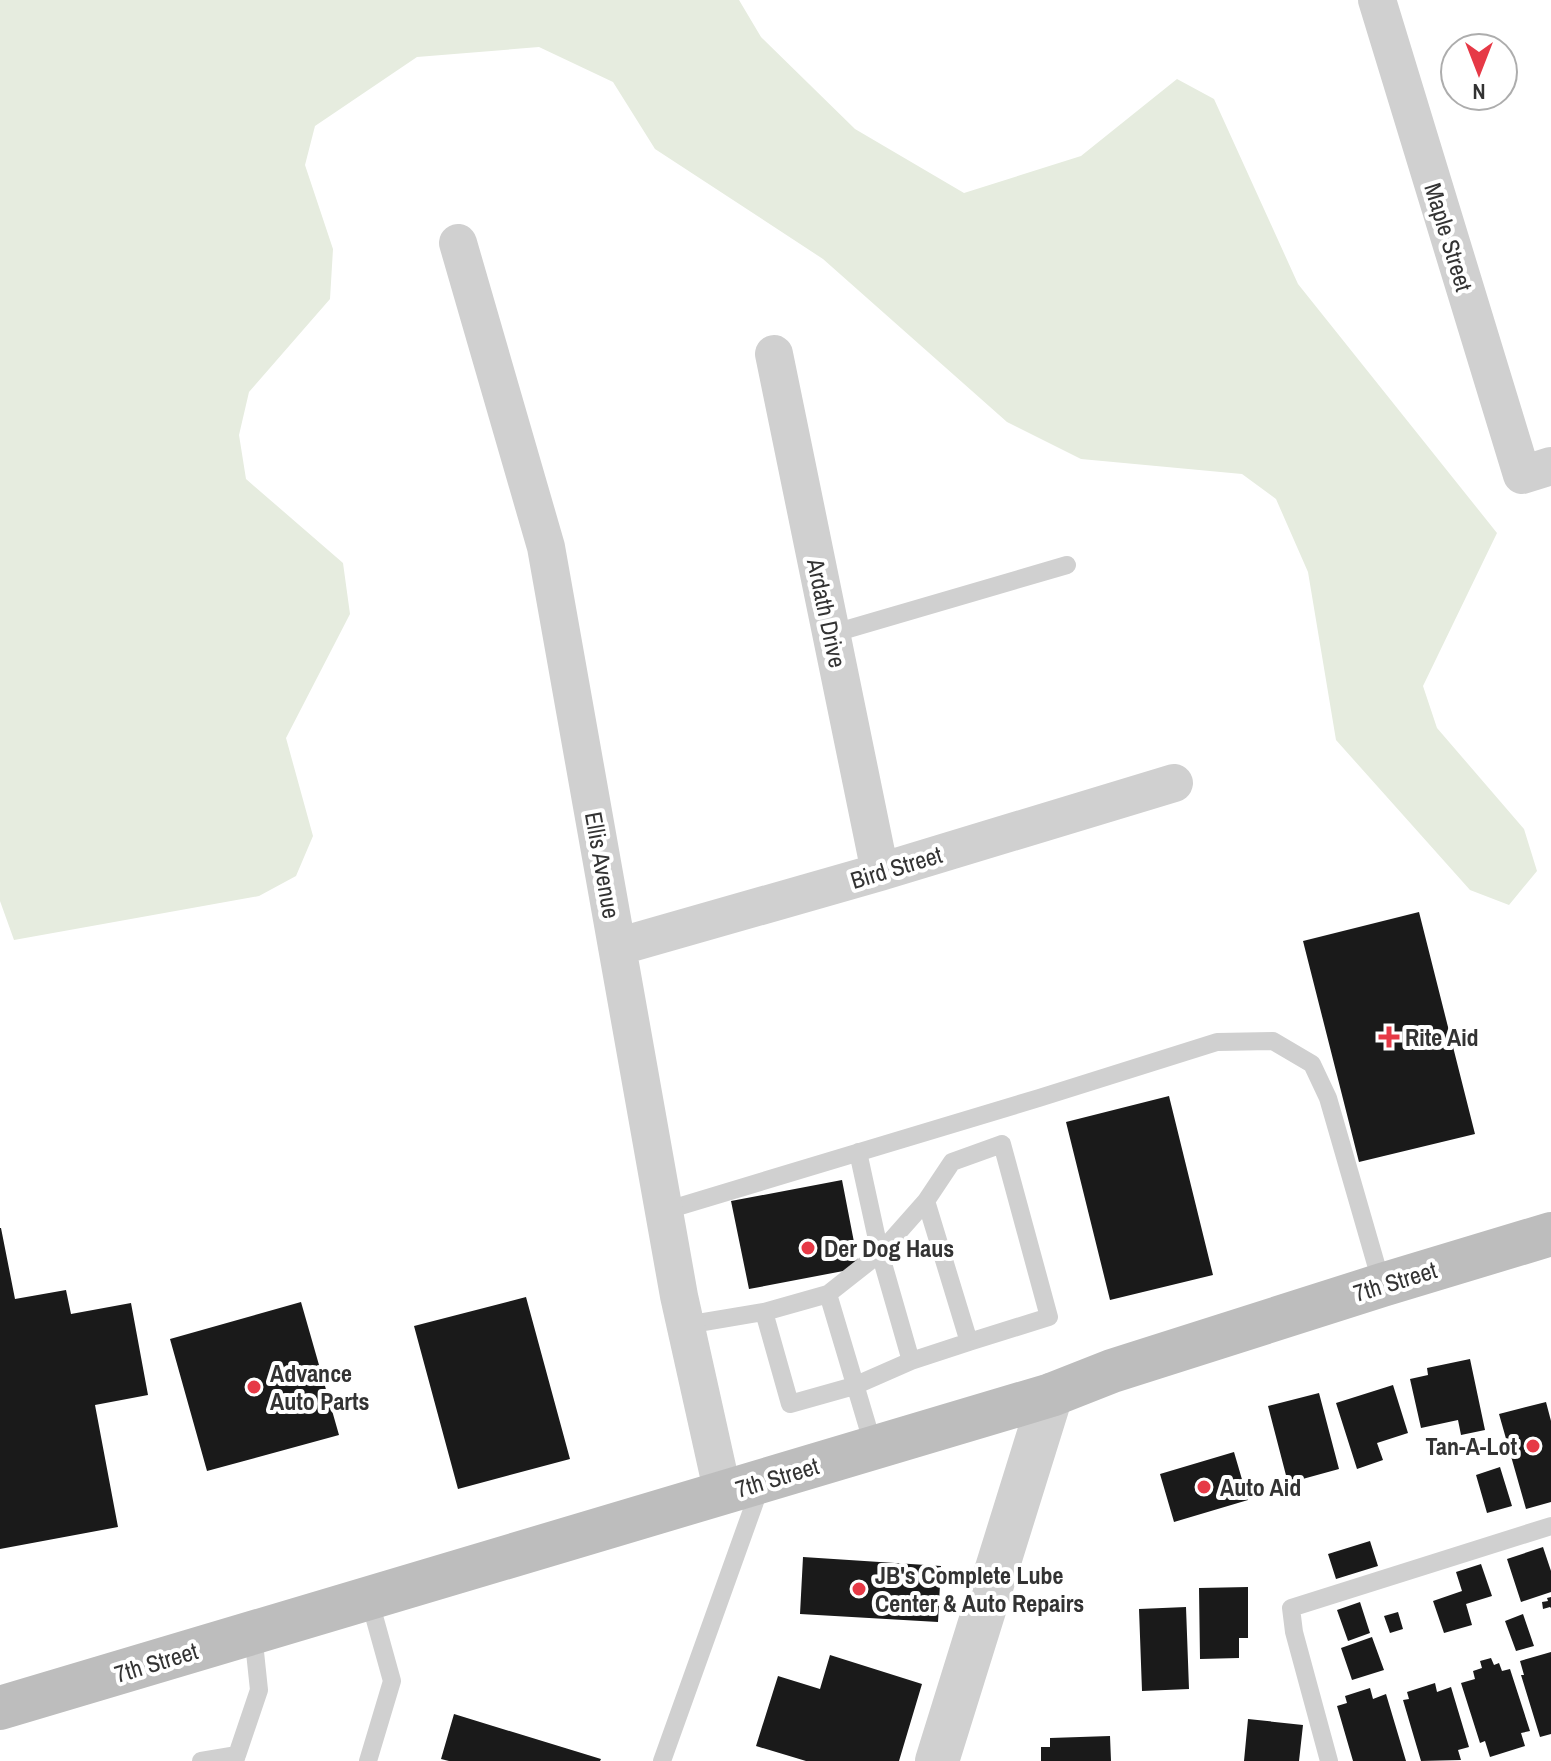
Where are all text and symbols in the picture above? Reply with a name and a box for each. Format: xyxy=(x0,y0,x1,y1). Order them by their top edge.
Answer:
north arrow xyxy=(1439,32,1519,112)
text: N xyxy=(1472,77,1486,107)
street label: Maple Street xyxy=(1417,179,1481,296)
street label: Ardath Drive xyxy=(800,555,854,670)
street label: Ellis Avenue xyxy=(578,809,628,921)
street label: Bird Street xyxy=(846,838,946,896)
place label: Rite Aid xyxy=(1405,1021,1479,1053)
marker: Rite Aid xyxy=(1380,1028,1398,1046)
place label: Der Dog Haus xyxy=(824,1232,954,1264)
marker: Der Dog Haus xyxy=(799,1239,817,1257)
street label: 7th Street xyxy=(1350,1253,1441,1309)
place label: Advance Auto Parts xyxy=(270,1357,370,1417)
marker: Advance Auto Parts xyxy=(245,1378,263,1396)
place label: Tan-A-Lot xyxy=(1426,1430,1517,1462)
marker: Tan-A-Lot xyxy=(1524,1437,1542,1455)
street label: 7th Street xyxy=(732,1449,823,1505)
place label: Auto Aid xyxy=(1220,1471,1301,1503)
marker: Auto Aid xyxy=(1195,1478,1213,1496)
place label: JB's Complete Lube Center & Auto Repairs xyxy=(875,1559,1084,1619)
marker: JB's Complete Lube Center & Auto Repairs xyxy=(850,1580,868,1598)
street label: 7th Street xyxy=(111,1634,202,1690)

